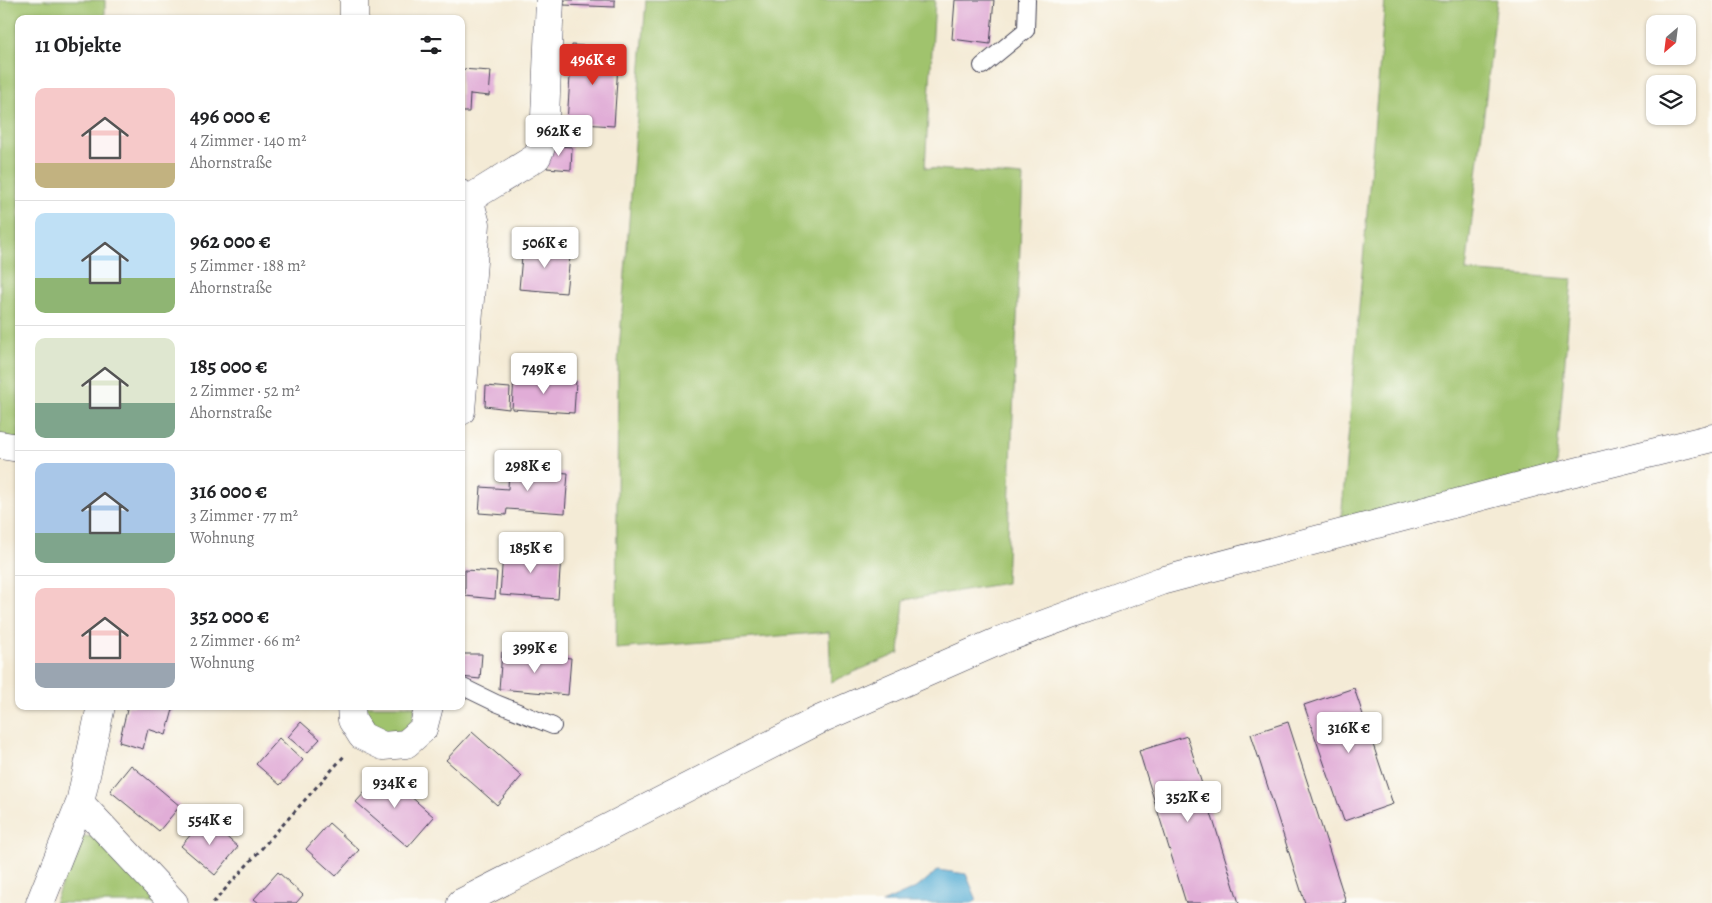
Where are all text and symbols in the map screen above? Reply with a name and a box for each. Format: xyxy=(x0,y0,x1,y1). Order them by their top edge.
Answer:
north arrow xyxy=(1646,15,1696,65)
map controls xyxy=(1646,15,1696,125)
text: 11 Objekte xyxy=(35,31,122,59)
icon: filters xyxy=(417,31,445,59)
pin: 496K € xyxy=(552,44,634,86)
text: 496K € xyxy=(571,49,615,71)
button: layers xyxy=(1646,75,1696,125)
text: 496 000 € xyxy=(190,102,270,130)
icon: home xyxy=(75,108,135,168)
pin: 962K € xyxy=(518,114,600,157)
text: 962K € xyxy=(536,120,582,142)
text: 4 Zimmer · 140 m² xyxy=(190,130,306,152)
text: Ahornstraße xyxy=(190,152,272,174)
pin: 506K € xyxy=(504,226,586,269)
text: 962 000 € xyxy=(190,227,271,255)
text: 506K € xyxy=(523,232,567,254)
icon: home xyxy=(75,233,135,293)
text: 5 Zimmer · 188 m² xyxy=(190,255,306,277)
text: Ahornstraße xyxy=(190,277,272,299)
text: 185 000 € xyxy=(190,352,268,380)
pin: 749K € xyxy=(503,352,585,395)
icon: home xyxy=(75,358,135,418)
text: 749K € xyxy=(522,358,566,380)
text: 2 Zimmer · 52 m² xyxy=(190,380,300,402)
text: Ahornstraße xyxy=(190,402,272,424)
pin: 298K € xyxy=(487,450,569,492)
text: 298K € xyxy=(505,455,551,477)
text: 316 000 € xyxy=(190,477,267,505)
icon: home xyxy=(75,483,135,543)
text: 3 Zimmer · 77 m² xyxy=(190,505,298,527)
text: Wohnung xyxy=(190,527,254,549)
pin: 185K € xyxy=(490,532,572,574)
text: 185K € xyxy=(510,537,552,559)
text: 352 000 € xyxy=(190,602,269,630)
icon: home xyxy=(75,608,135,668)
text: 2 Zimmer · 66 m² xyxy=(190,630,300,652)
pin: 399K € xyxy=(494,632,576,674)
text: 399K € xyxy=(513,637,557,659)
text: Wohnung xyxy=(190,652,254,674)
pin: 316K € xyxy=(1308,712,1390,754)
text: 316K € xyxy=(1328,717,1370,739)
pin: 934K € xyxy=(354,766,436,809)
text: 934K € xyxy=(373,772,417,794)
pin: 352K € xyxy=(1147,780,1229,823)
text: 352K € xyxy=(1166,786,1210,808)
pin: 554K € xyxy=(169,804,251,846)
text: 554K € xyxy=(188,809,232,831)

